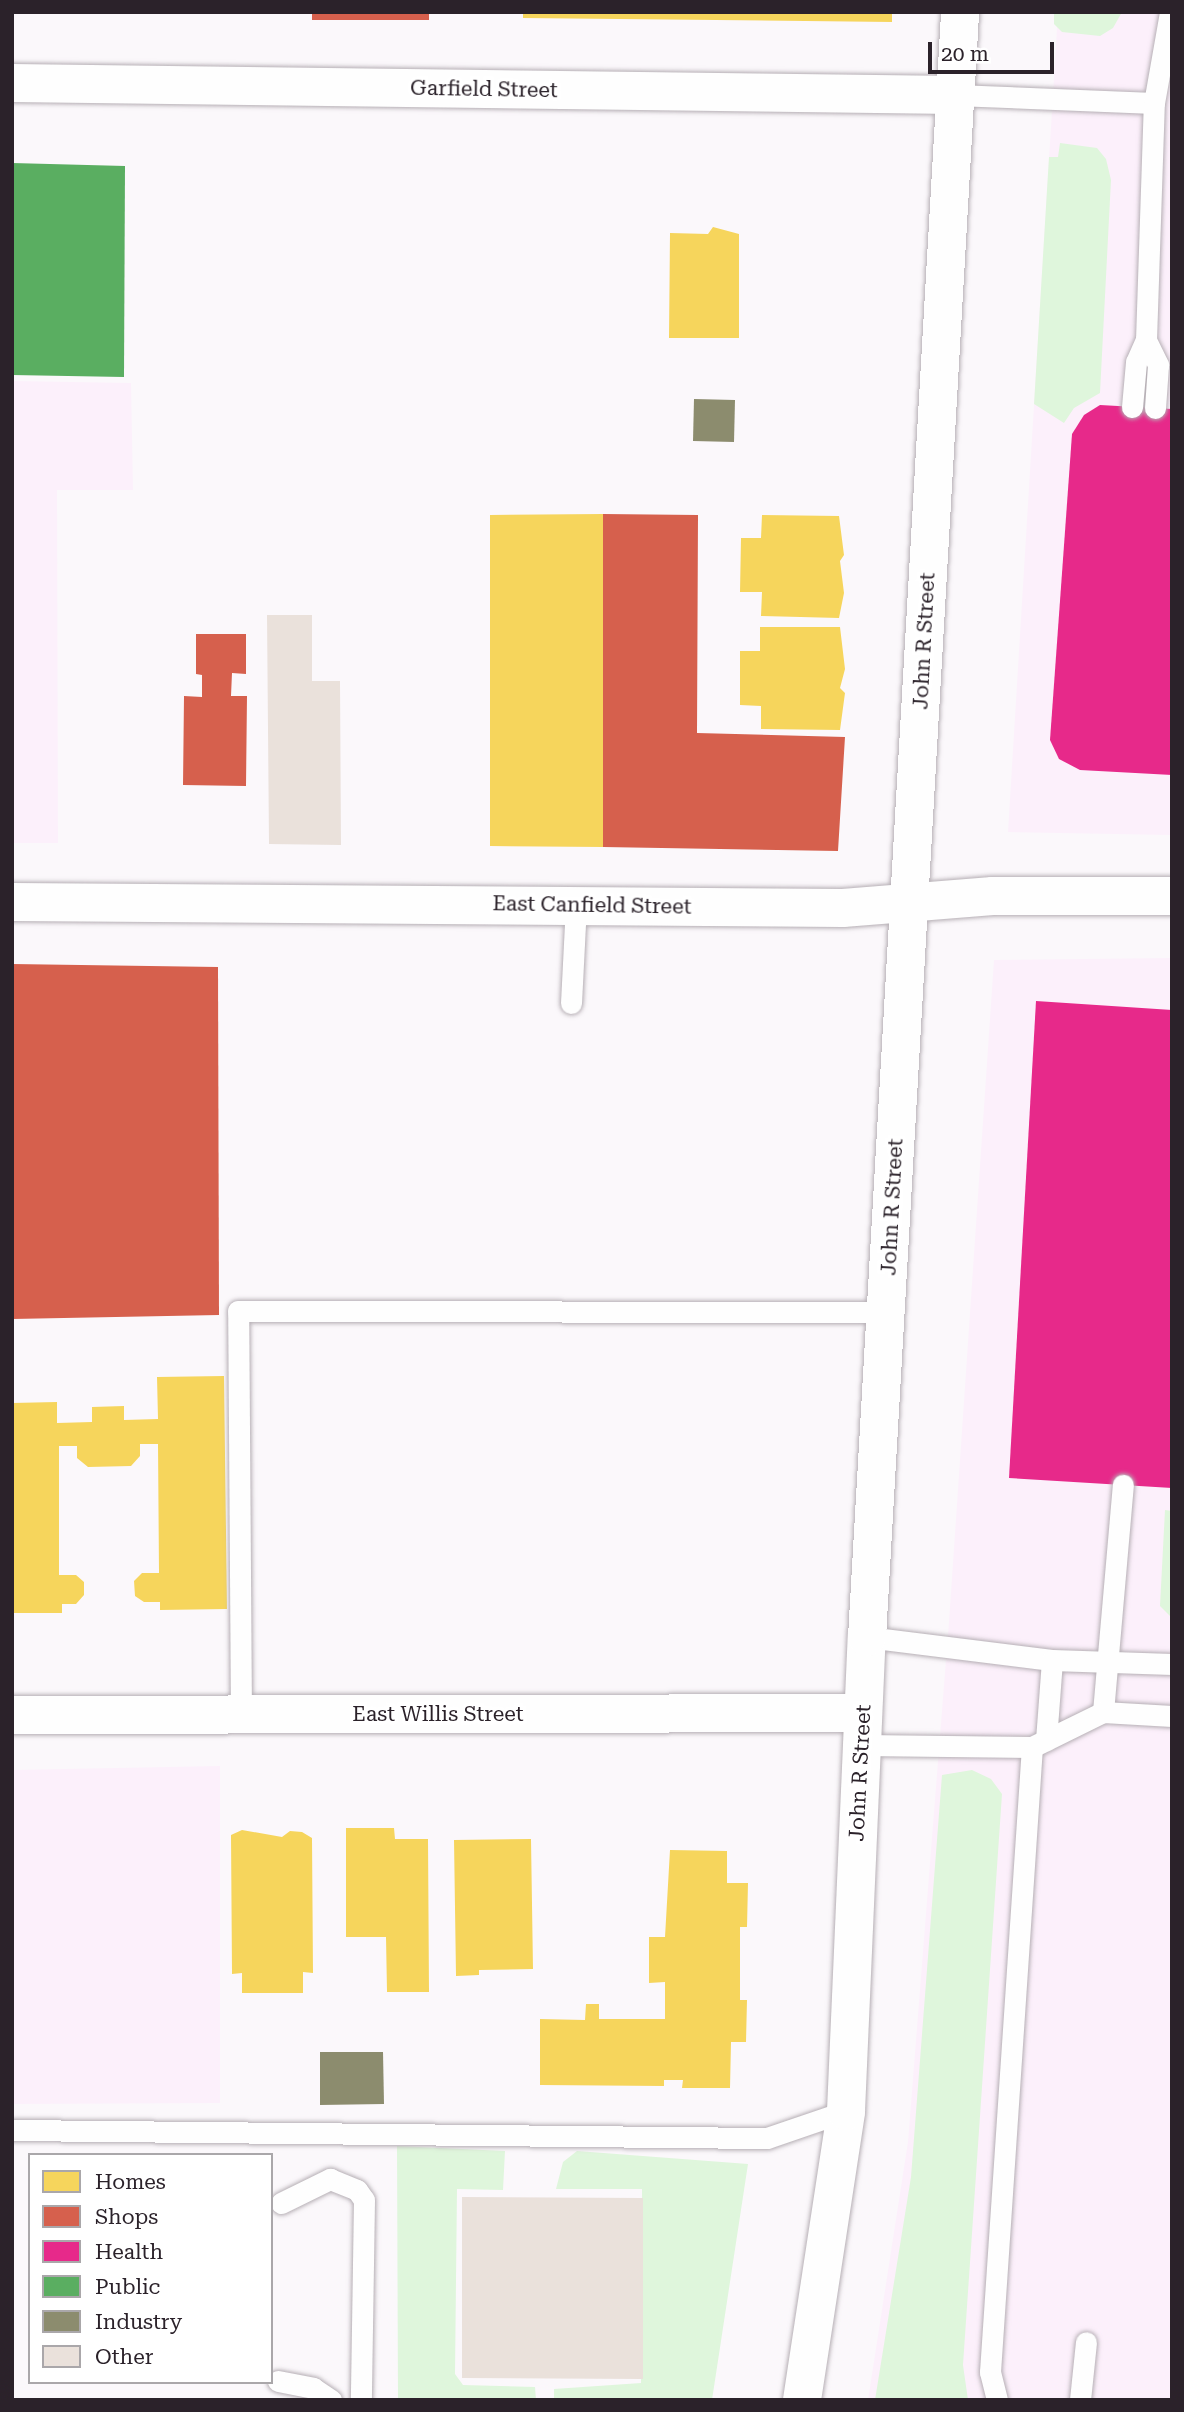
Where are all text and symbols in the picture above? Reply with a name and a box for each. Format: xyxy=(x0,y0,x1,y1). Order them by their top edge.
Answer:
scale bar xyxy=(932,28,1058,72)
text: 20 m xyxy=(941,42,989,66)
street label: Garfield Street xyxy=(410,75,558,103)
street label: John R Street xyxy=(908,572,940,710)
street label: East Canfield Street xyxy=(492,891,692,919)
street label: John R Street xyxy=(876,1138,908,1276)
street label: East Willis Street xyxy=(352,1701,524,1727)
street label: John R Street xyxy=(844,1704,876,1842)
legend xyxy=(28,2153,273,2384)
text: Homes xyxy=(95,2170,166,2194)
text: Shops xyxy=(95,2205,158,2229)
text: Health xyxy=(95,2240,163,2264)
text: Public xyxy=(95,2275,160,2299)
text: Industry xyxy=(95,2310,182,2334)
text: Other xyxy=(95,2345,153,2369)

